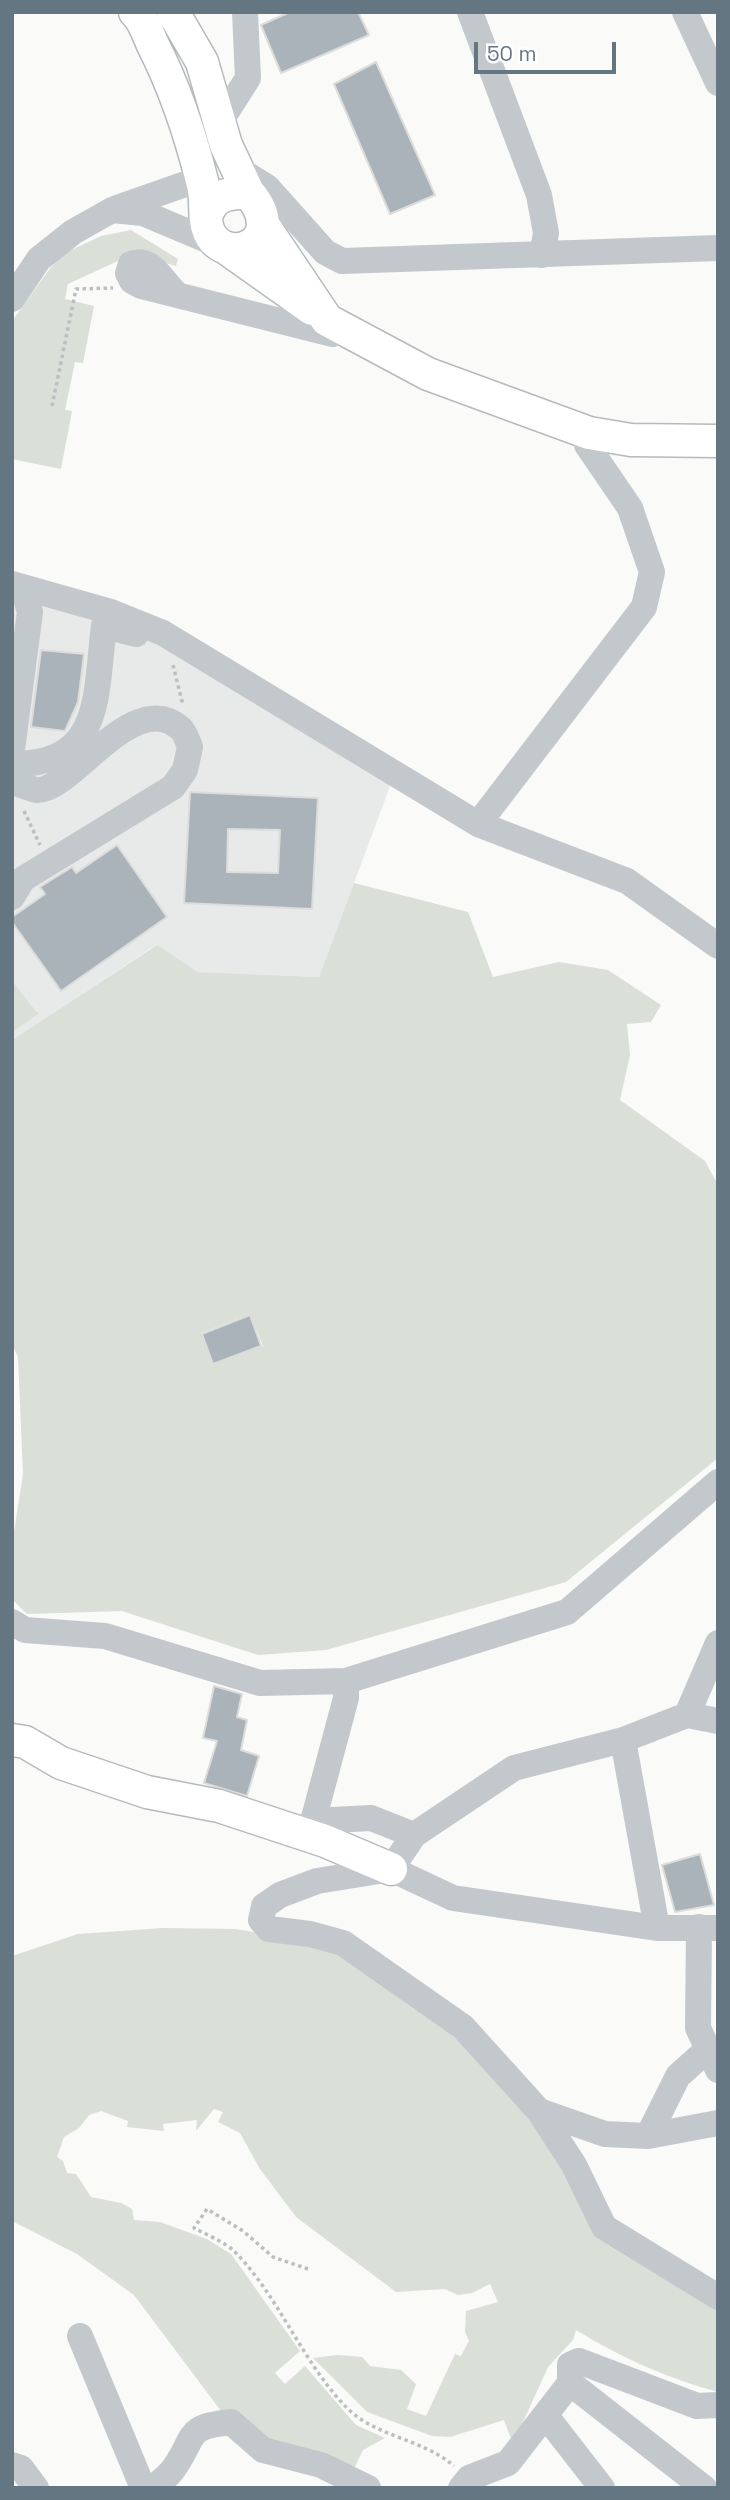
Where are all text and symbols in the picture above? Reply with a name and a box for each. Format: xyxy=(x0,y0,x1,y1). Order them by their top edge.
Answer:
scale bar xyxy=(478,28,620,72)
text: 50 m xyxy=(487,40,537,67)

